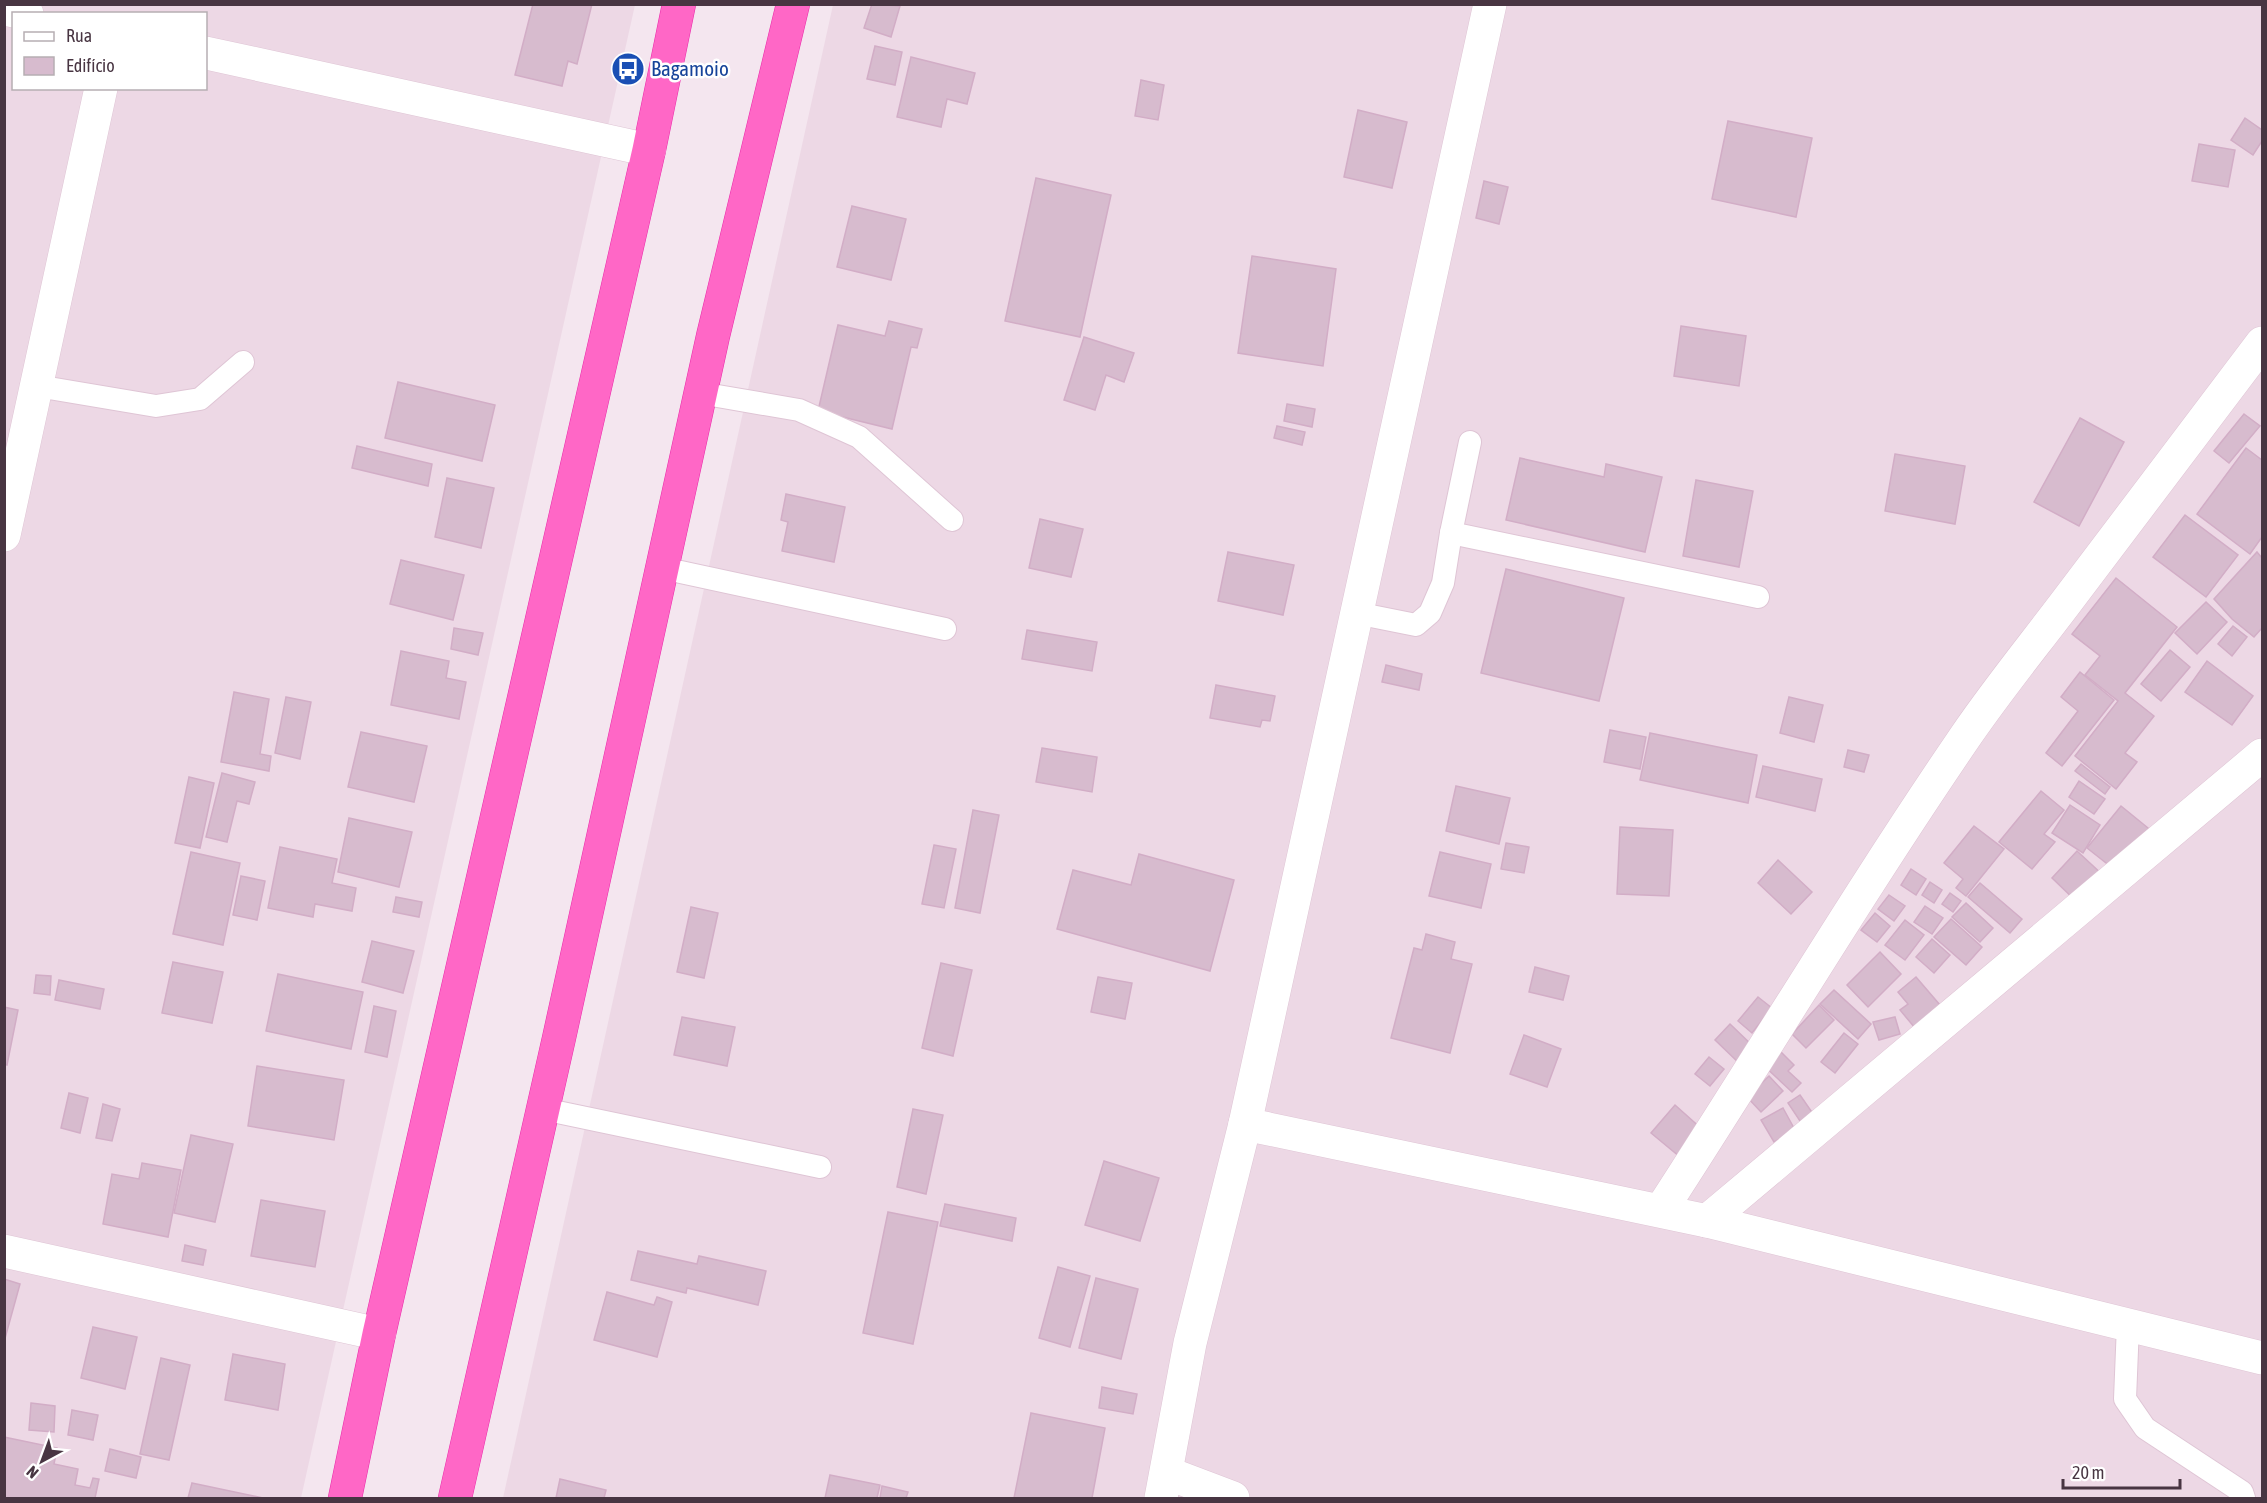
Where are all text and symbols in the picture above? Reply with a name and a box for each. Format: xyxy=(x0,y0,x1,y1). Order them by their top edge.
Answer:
legend xyxy=(12,12,207,90)
text: Rua xyxy=(66,25,92,46)
bus stop icon: Bagamoio xyxy=(610,51,646,87)
text: Edifício xyxy=(66,55,115,76)
place label: Bagamoio xyxy=(651,56,729,80)
north arrow xyxy=(12,1431,72,1491)
scale bar xyxy=(2063,1452,2180,1490)
text: N xyxy=(23,1462,42,1482)
text: 20 m xyxy=(2072,1462,2104,1483)

